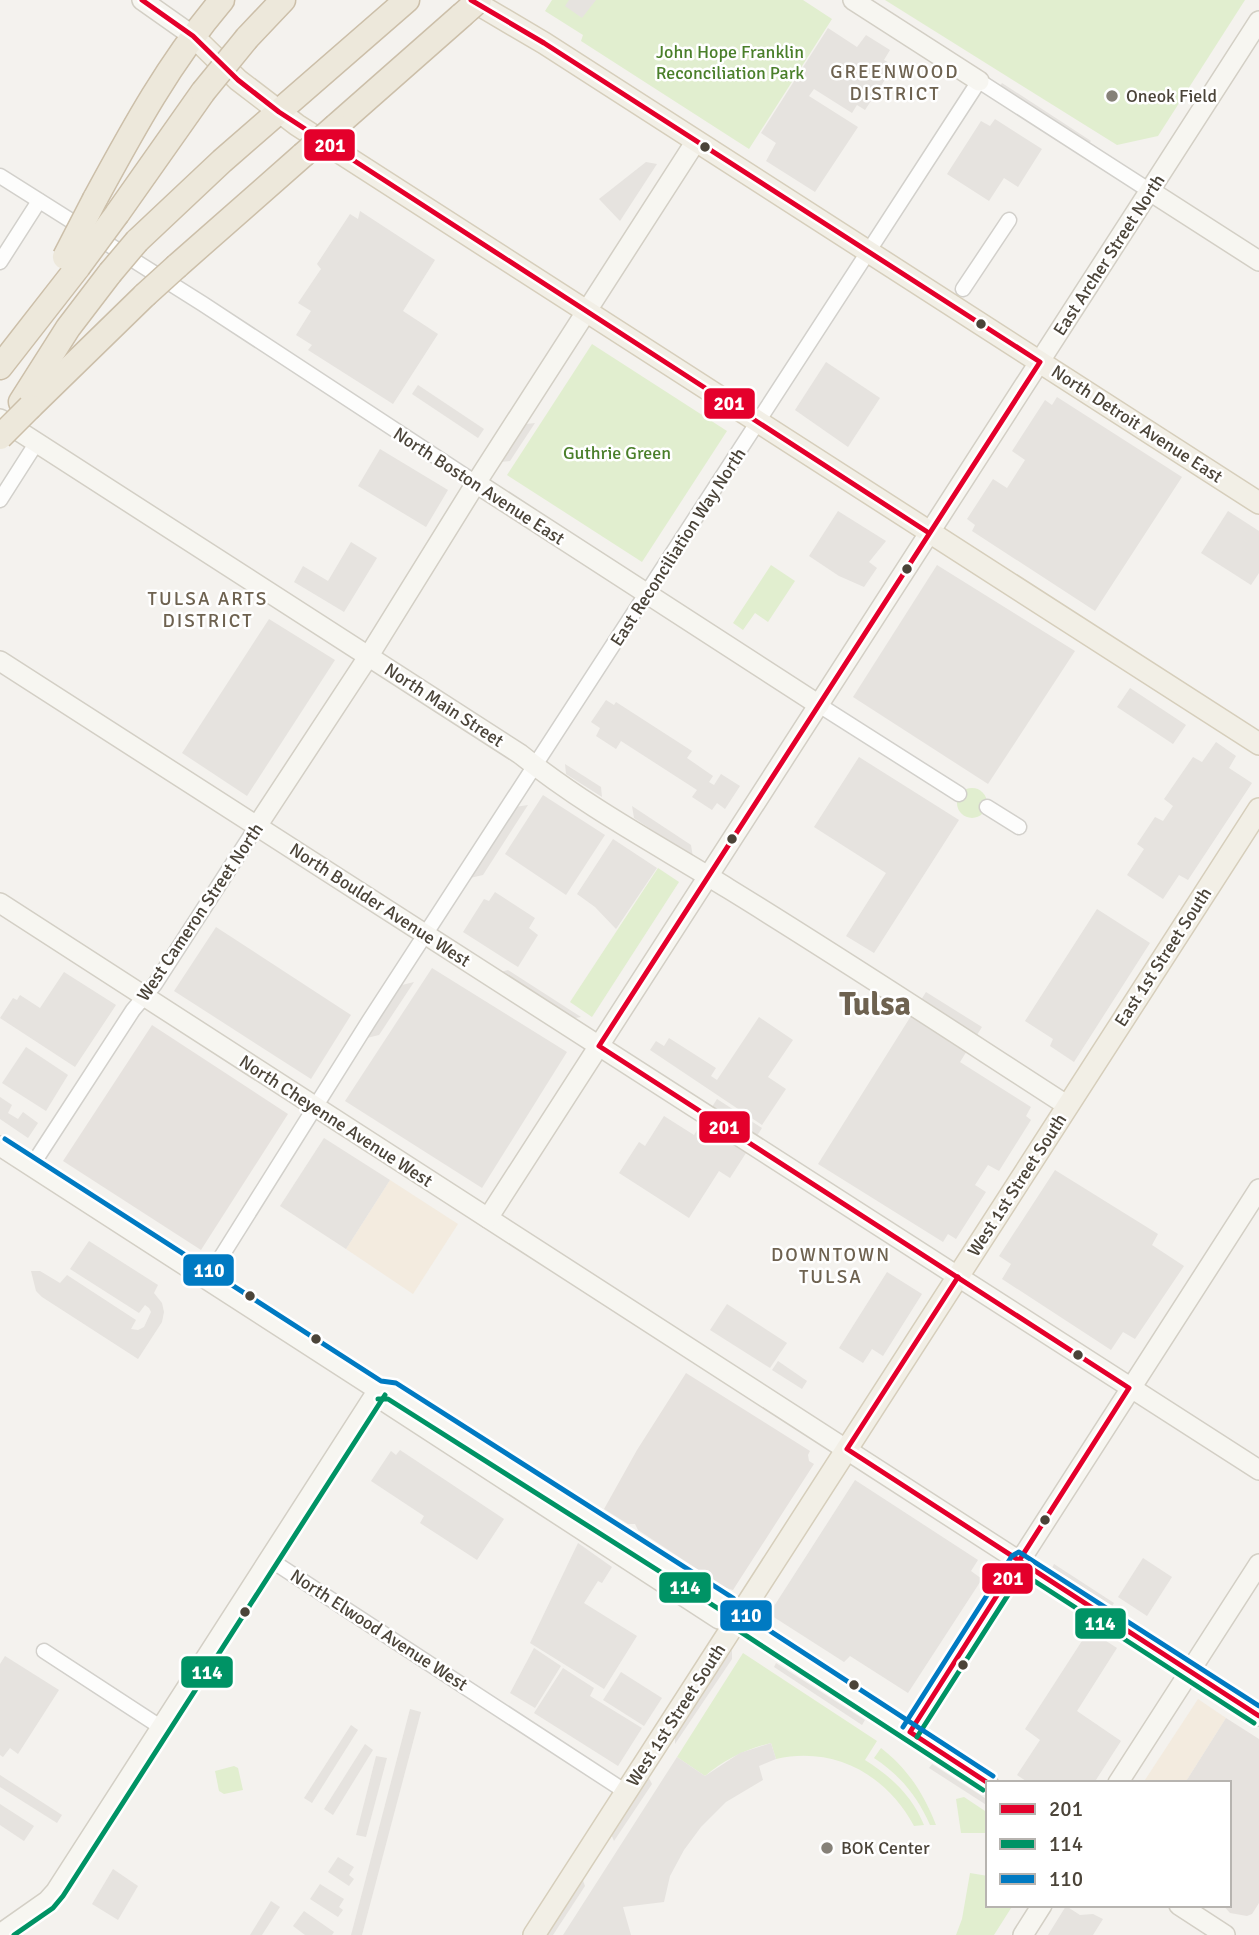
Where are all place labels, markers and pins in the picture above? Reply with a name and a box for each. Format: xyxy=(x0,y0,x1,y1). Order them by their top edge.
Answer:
place label: Oneok Field xyxy=(1126,85,1217,107)
marker: Oneok Field xyxy=(1104,88,1120,104)
unlabelled marker xyxy=(698,140,712,154)
unlabelled marker xyxy=(974,317,988,331)
unlabelled marker xyxy=(900,562,914,576)
unlabelled marker xyxy=(725,832,739,846)
unlabelled marker xyxy=(243,1289,257,1303)
unlabelled marker xyxy=(309,1332,323,1346)
unlabelled marker xyxy=(1071,1348,1085,1362)
unlabelled marker xyxy=(1038,1513,1052,1527)
unlabelled marker xyxy=(238,1605,252,1619)
unlabelled marker xyxy=(956,1658,970,1672)
unlabelled marker xyxy=(847,1678,861,1692)
place label: BOK Center xyxy=(841,1837,930,1859)
marker: BOK Center xyxy=(819,1840,835,1856)

